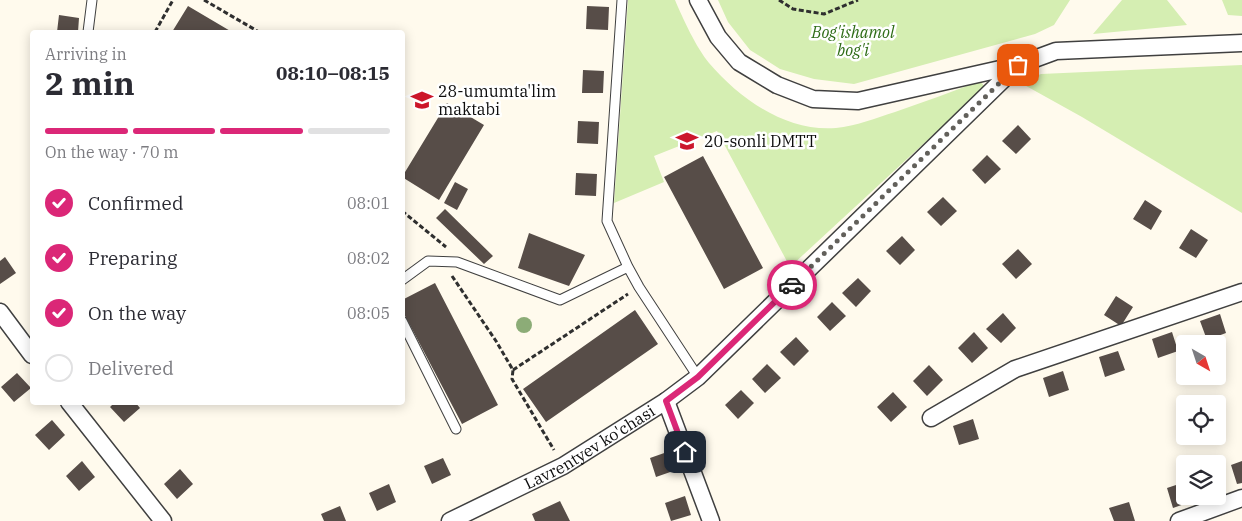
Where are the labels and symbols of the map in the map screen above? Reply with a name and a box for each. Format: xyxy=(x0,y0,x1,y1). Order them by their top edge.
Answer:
park label: Bog'ishamol bog'i xyxy=(811,22,895,60)
pin xyxy=(997,44,1039,86)
place label: 28-umumta'lim maktabi xyxy=(438,81,556,119)
school or university icon: 28-umumta'lim maktabi xyxy=(409,87,435,113)
school or university icon: 20-sonli DMTT xyxy=(674,128,700,154)
place label: 20-sonli DMTT xyxy=(704,131,817,151)
courier xyxy=(767,260,817,310)
north arrow xyxy=(1176,335,1226,385)
street label: Lavrentyev ko'chasi xyxy=(521,401,659,493)
pin xyxy=(664,431,706,473)

